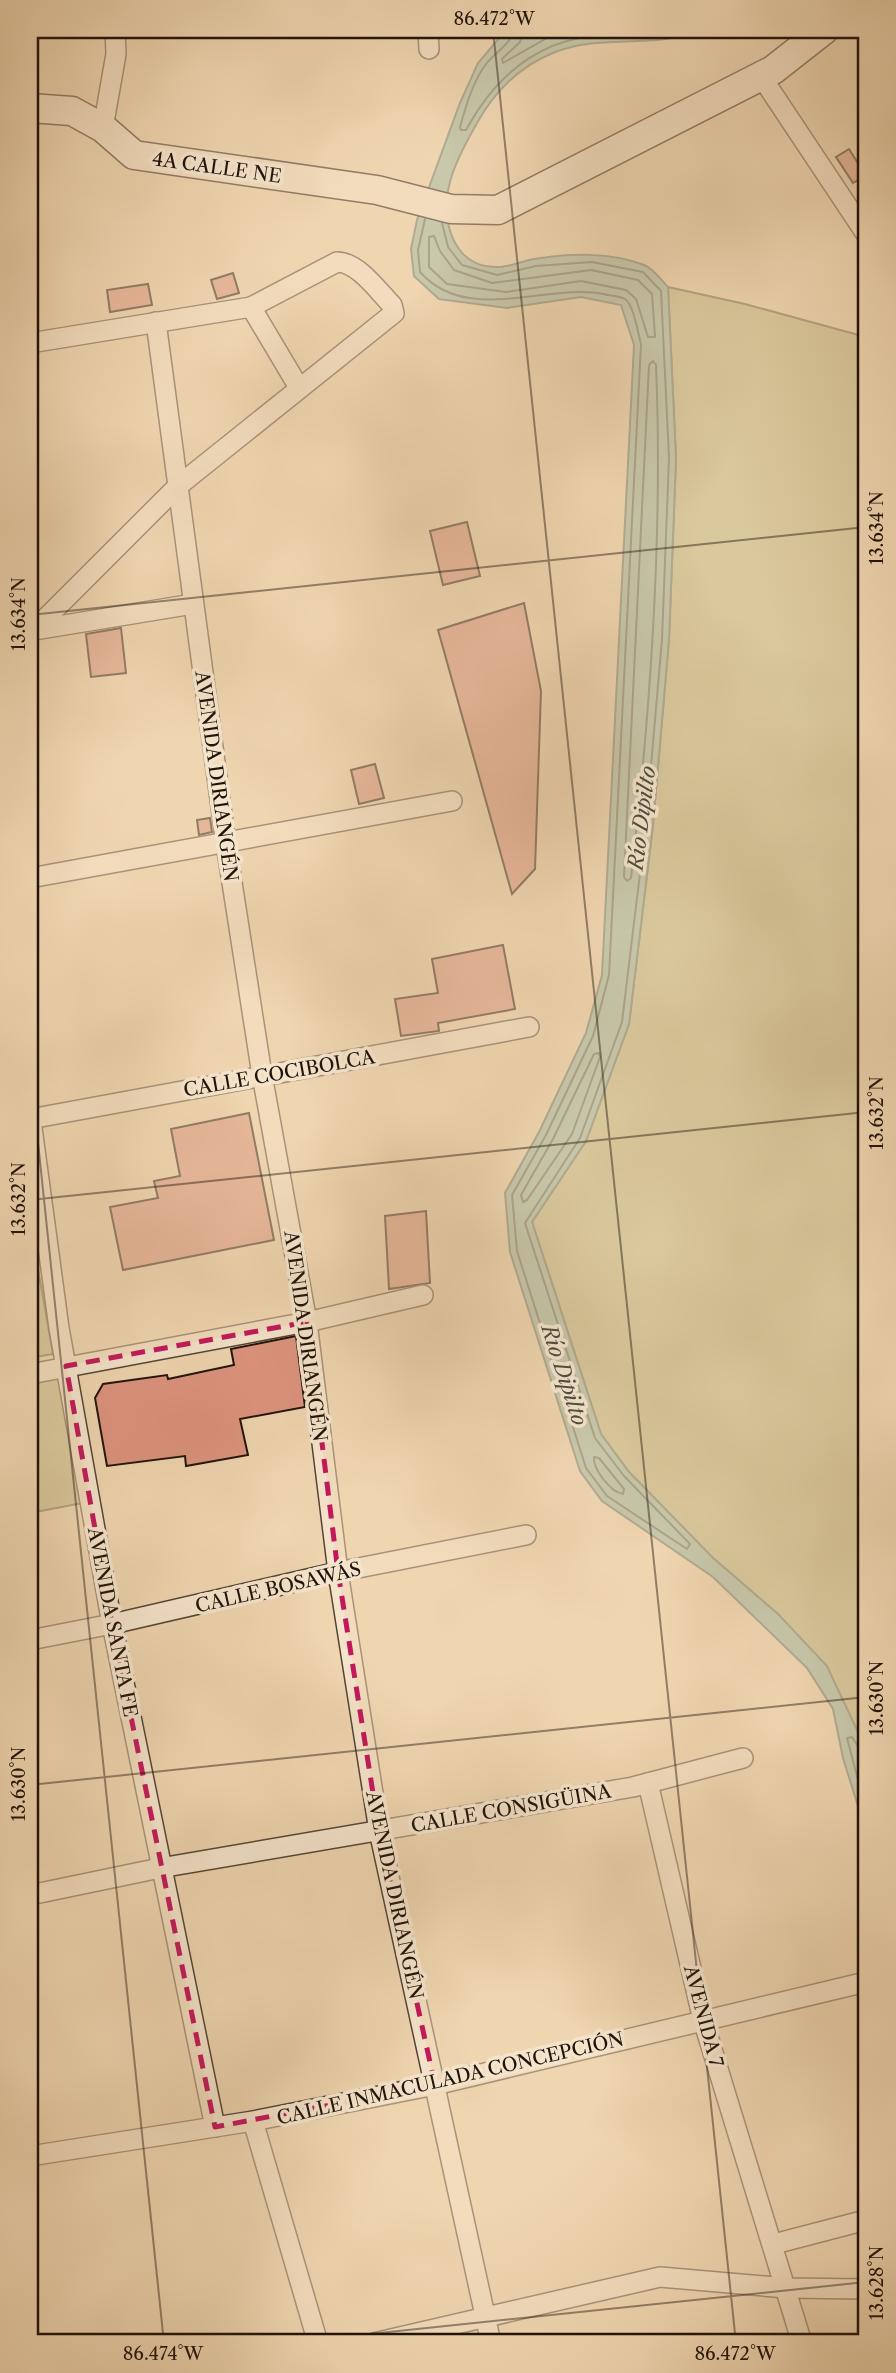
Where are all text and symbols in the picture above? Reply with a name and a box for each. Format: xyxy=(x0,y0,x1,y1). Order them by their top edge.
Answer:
text: 86.472°W xyxy=(453,8,536,30)
street label: 4A CALLE NE xyxy=(151,147,283,188)
text: 13.634°N xyxy=(866,491,888,565)
text: 13.634°N xyxy=(8,577,30,651)
street label: AVENIDA DIRIANGÉN xyxy=(190,668,243,883)
water label: Río Dipilto xyxy=(622,764,660,873)
street label: CALLE COCIBOLCA xyxy=(182,1045,378,1102)
text: 13.632°N xyxy=(866,1076,888,1150)
text: 13.632°N xyxy=(8,1162,30,1236)
street label: AVENIDA DIRIANGÉN xyxy=(279,1228,332,1443)
water label: Río Dipilto xyxy=(536,1319,593,1429)
street label: AVENIDA SANTA FE xyxy=(83,1524,142,1719)
street label: CALLE BOSAWÁS xyxy=(193,1557,363,1618)
text: 13.630°N xyxy=(866,1660,888,1735)
text: 13.630°N xyxy=(8,1746,30,1821)
street label: CALLE CONSIGÜINA xyxy=(409,1779,614,1837)
street label: AVENIDA DIRIANGÉN xyxy=(361,1788,428,2001)
street label: AVENIDA 7 xyxy=(679,1962,728,2070)
street label: CALLE INMACULADA CONCEPCIÓN xyxy=(274,2027,626,2130)
text: 13.628°N xyxy=(866,2246,888,2320)
text: 86.474°W xyxy=(123,2343,205,2365)
text: 86.472°W xyxy=(694,2343,777,2365)

